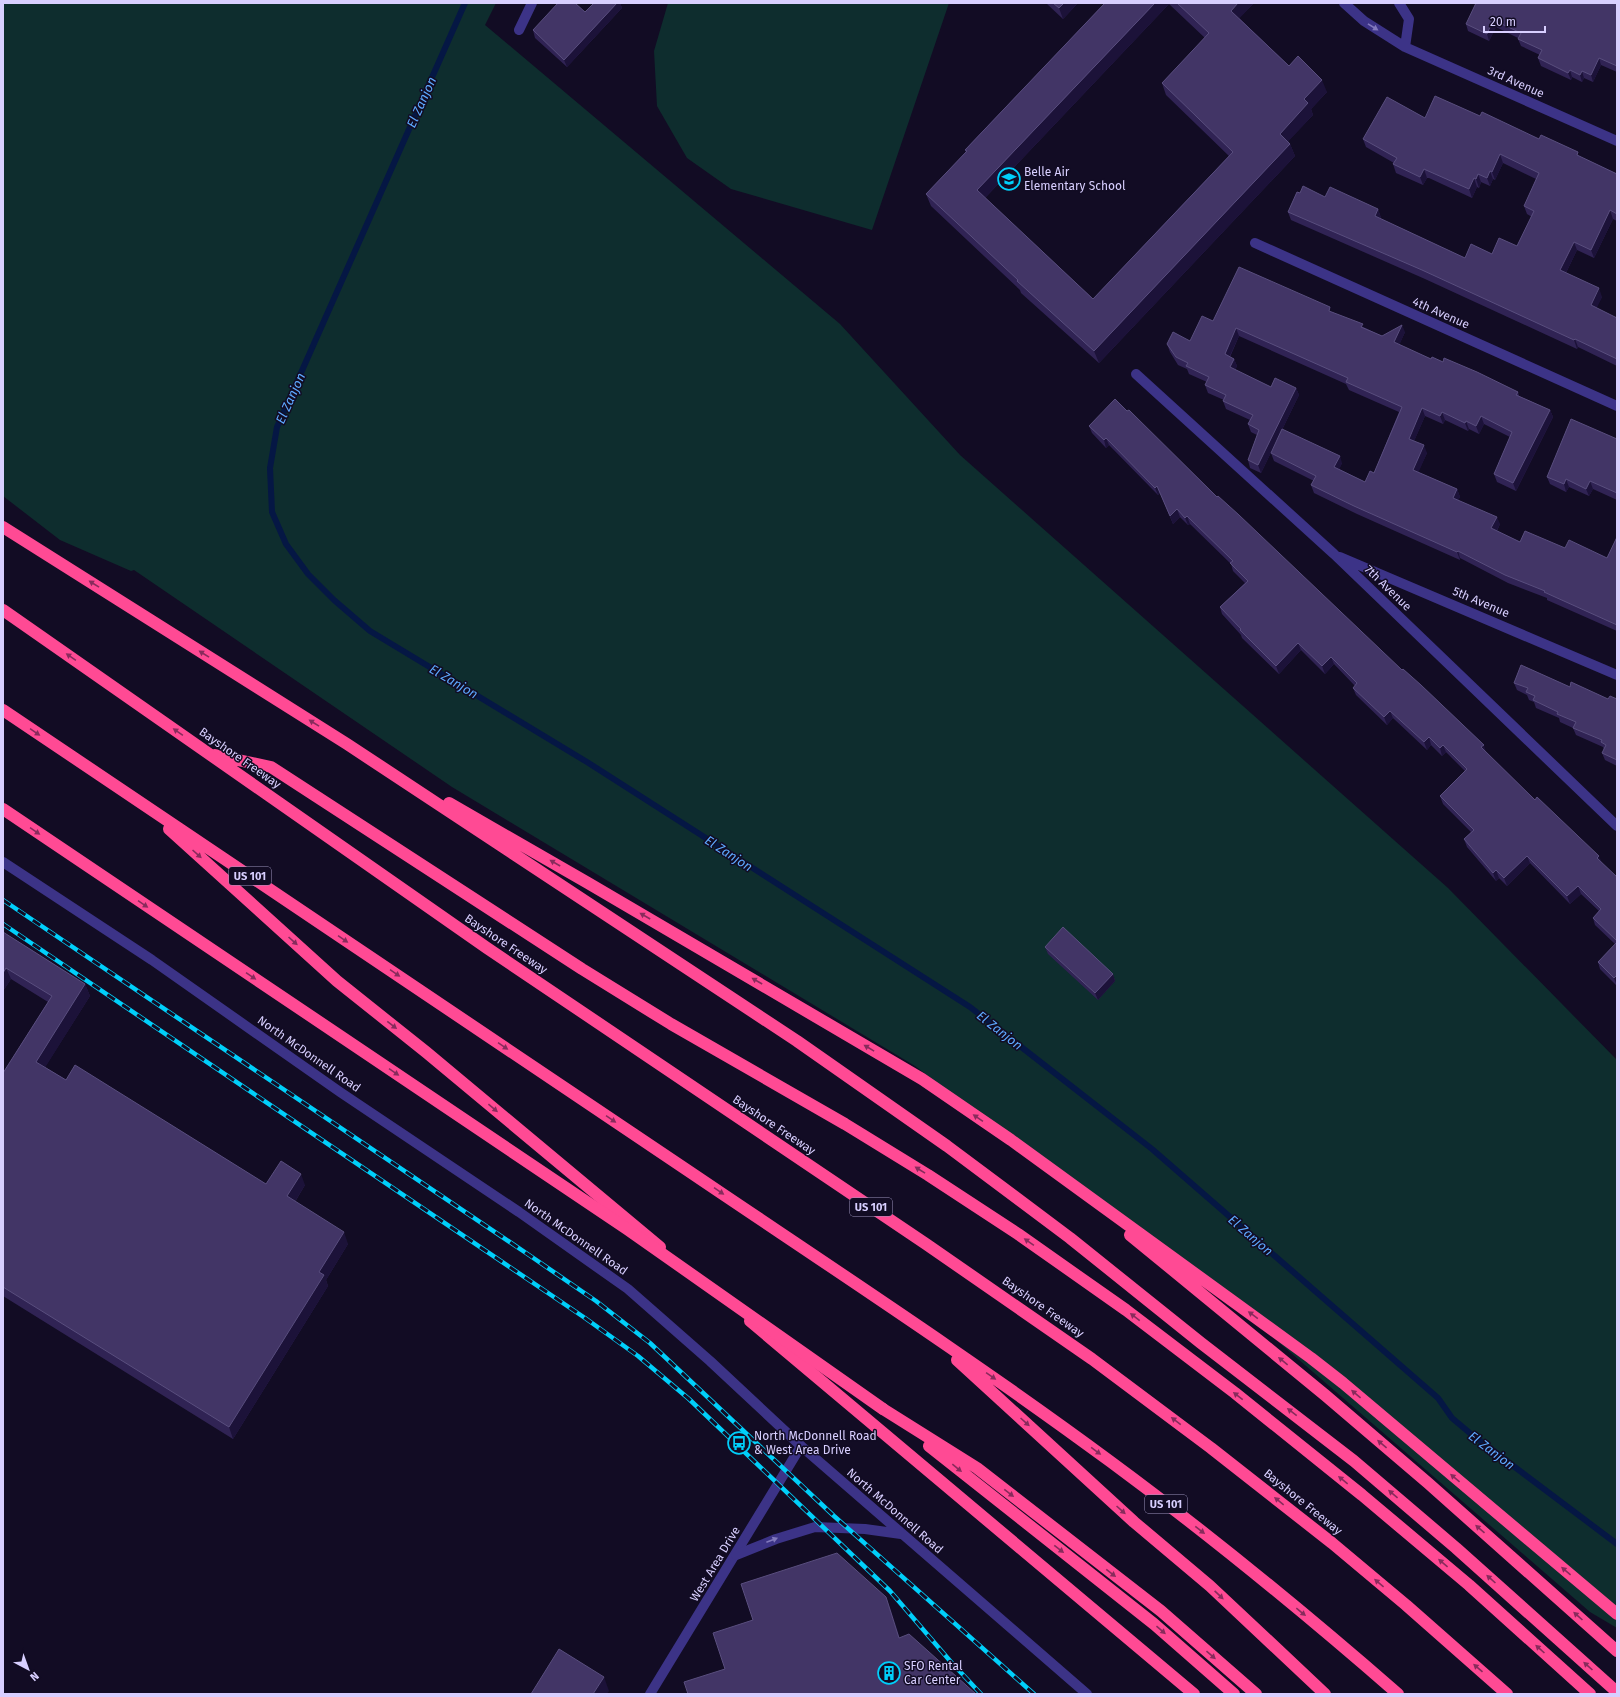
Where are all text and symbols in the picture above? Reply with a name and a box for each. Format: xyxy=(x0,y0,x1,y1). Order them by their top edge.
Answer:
scale bar xyxy=(1484,8,1545,34)
text: 20 m xyxy=(1490,15,1516,29)
one-way arrow xyxy=(1368,23,1378,31)
street label: 3rd Avenue xyxy=(1486,63,1546,101)
water label: El Zanjon xyxy=(404,75,439,130)
place label: Belle Air Elementary School xyxy=(1024,165,1126,193)
school or university icon: Belle Air Elementary School xyxy=(996,166,1022,192)
street label: 4th Avenue xyxy=(1410,294,1472,332)
water label: El Zanjon xyxy=(273,371,308,426)
street label: 7th Avenue xyxy=(1362,562,1414,614)
one-way arrow xyxy=(88,581,100,588)
street label: 5th Avenue xyxy=(1451,584,1511,620)
one-way arrow xyxy=(199,650,209,658)
one-way arrow xyxy=(66,653,77,661)
water label: El Zanjon xyxy=(427,661,481,702)
one-way arrow xyxy=(308,720,320,727)
street label: Bayshore Freeway xyxy=(196,725,284,792)
one-way arrow xyxy=(30,728,41,736)
one-way arrow xyxy=(173,728,183,736)
one-way arrow xyxy=(30,827,41,835)
water label: El Zanjon xyxy=(702,832,755,874)
one-way arrow xyxy=(191,850,202,859)
one-way arrow xyxy=(549,860,561,867)
road number: US 101 xyxy=(229,867,271,885)
one-way arrow xyxy=(138,900,148,908)
street label: Bayshore Freeway xyxy=(462,911,550,977)
one-way arrow xyxy=(639,912,651,919)
one-way arrow xyxy=(337,935,349,942)
one-way arrow xyxy=(288,937,298,946)
one-way arrow xyxy=(390,969,400,977)
one-way arrow xyxy=(246,972,256,980)
one-way arrow xyxy=(751,978,763,985)
water label: El Zanjon xyxy=(974,1008,1026,1053)
street label: North McDonnell Road xyxy=(255,1013,363,1095)
one-way arrow xyxy=(387,1021,398,1029)
one-way arrow xyxy=(498,1042,508,1050)
one-way arrow xyxy=(863,1044,875,1051)
one-way arrow xyxy=(388,1068,399,1076)
street label: Bayshore Freeway xyxy=(730,1092,818,1158)
one-way arrow xyxy=(488,1103,498,1112)
one-way arrow xyxy=(973,1114,984,1122)
one-way arrow xyxy=(606,1115,616,1123)
one-way arrow xyxy=(914,1167,926,1174)
one-way arrow xyxy=(713,1187,724,1195)
street label: North McDonnell Road xyxy=(522,1196,630,1278)
road number: US 101 xyxy=(850,1198,892,1216)
water label: El Zanjon xyxy=(1225,1212,1276,1259)
one-way arrow xyxy=(1023,1238,1034,1246)
street label: Bayshore Freeway xyxy=(999,1274,1087,1341)
one-way arrow xyxy=(1248,1311,1258,1319)
one-way arrow xyxy=(1130,1313,1140,1321)
one-way arrow xyxy=(1277,1356,1288,1365)
one-way arrow xyxy=(985,1372,996,1380)
one-way arrow xyxy=(1351,1390,1361,1399)
one-way arrow xyxy=(1233,1391,1244,1400)
one-way arrow xyxy=(1286,1408,1297,1417)
one-way arrow xyxy=(1171,1416,1182,1425)
one-way arrow xyxy=(1021,1417,1030,1426)
water label: El Zanjon xyxy=(1466,1428,1518,1473)
place label: North McDonnell Road & West Area Drive xyxy=(754,1429,877,1457)
bus stop icon: North McDonnell Road & West Area Drive xyxy=(726,1430,752,1456)
one-way arrow xyxy=(1377,1440,1388,1449)
one-way arrow xyxy=(1091,1447,1102,1455)
one-way arrow xyxy=(952,1464,963,1473)
street label: North McDonnell Road xyxy=(844,1465,946,1557)
street label: Bayshore Freeway xyxy=(1261,1466,1345,1538)
one-way arrow xyxy=(1450,1473,1461,1482)
one-way arrow xyxy=(1337,1475,1348,1484)
one-way arrow xyxy=(1003,1489,1014,1497)
one-way arrow xyxy=(1387,1490,1398,1499)
road number: US 101 xyxy=(1145,1495,1187,1513)
one-way arrow xyxy=(1273,1496,1284,1505)
one-way arrow xyxy=(1116,1505,1126,1514)
street label: West Area Drive xyxy=(687,1524,743,1604)
one-way arrow xyxy=(1475,1525,1486,1534)
one-way arrow xyxy=(1194,1526,1205,1535)
one-way arrow xyxy=(766,1537,778,1543)
one-way arrow xyxy=(1054,1545,1065,1553)
one-way arrow xyxy=(1437,1559,1448,1568)
one-way arrow xyxy=(1560,1566,1571,1575)
one-way arrow xyxy=(1106,1568,1117,1577)
one-way arrow xyxy=(1486,1574,1497,1583)
one-way arrow xyxy=(1374,1578,1385,1587)
one-way arrow xyxy=(1214,1590,1224,1600)
one-way arrow xyxy=(1296,1607,1306,1616)
one-way arrow xyxy=(1573,1612,1582,1621)
one-way arrow xyxy=(1156,1625,1167,1634)
one-way arrow xyxy=(1535,1645,1545,1654)
north arrow xyxy=(8,1649,48,1689)
one-way arrow xyxy=(1206,1651,1217,1660)
place label: SFO Rental Car Center xyxy=(904,1659,963,1687)
building icon: SFO Rental Car Center xyxy=(876,1660,902,1686)
one-way arrow xyxy=(1583,1661,1593,1670)
one-way arrow xyxy=(1473,1664,1482,1673)
text: N xyxy=(27,1669,41,1683)

